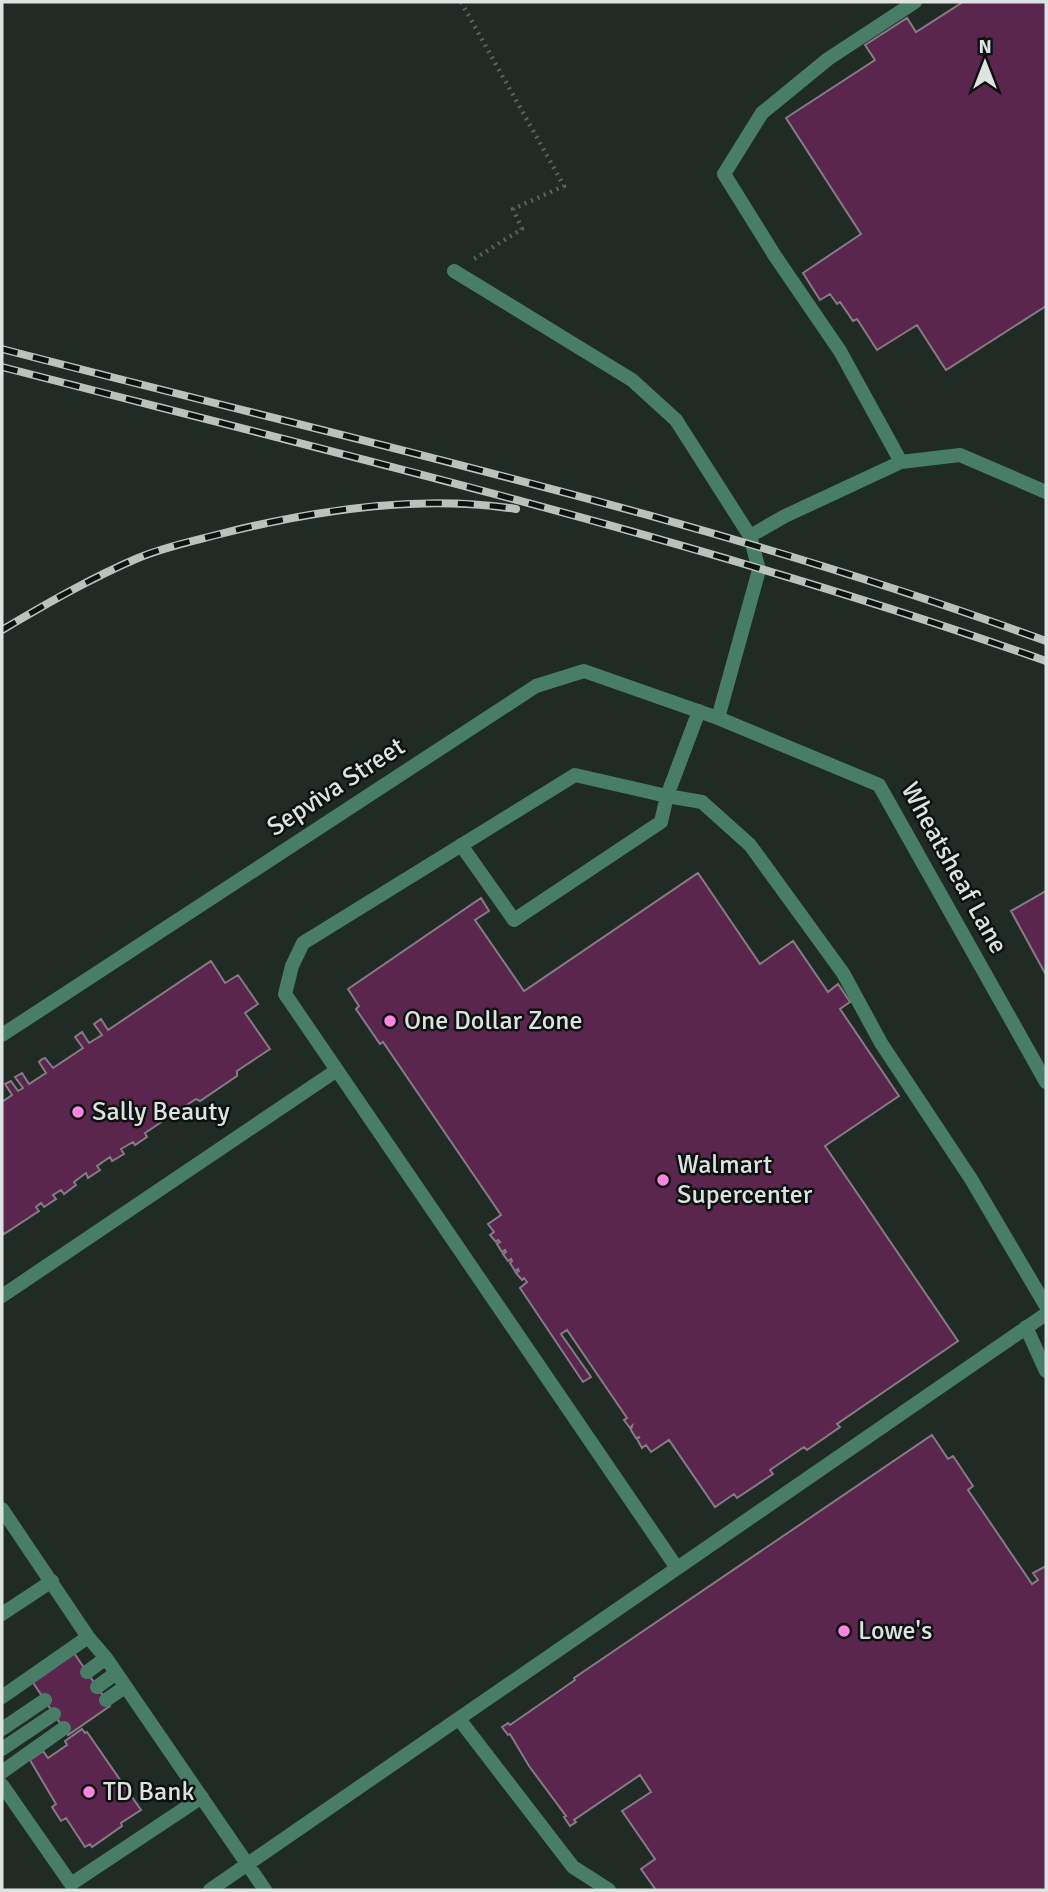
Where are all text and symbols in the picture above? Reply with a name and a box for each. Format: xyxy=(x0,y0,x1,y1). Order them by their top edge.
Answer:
north arrow xyxy=(950,28,1020,98)
text: N xyxy=(978,35,992,59)
street label: Sepviva Street xyxy=(261,731,411,843)
street label: Wheatsheaf Lane xyxy=(894,777,1014,959)
place label: One Dollar Zone xyxy=(404,1005,583,1037)
marker: One Dollar Zone xyxy=(382,1013,398,1029)
place label: Sally Beauty xyxy=(92,1096,230,1128)
marker: Sally Beauty xyxy=(70,1104,86,1120)
place label: Walmart Supercenter xyxy=(677,1149,813,1211)
marker: Walmart Supercenter xyxy=(655,1172,671,1188)
place label: Lowe's xyxy=(858,1615,932,1647)
marker: Lowe's xyxy=(836,1623,852,1639)
place label: TD Bank xyxy=(103,1776,195,1808)
marker: TD Bank xyxy=(81,1784,97,1800)

